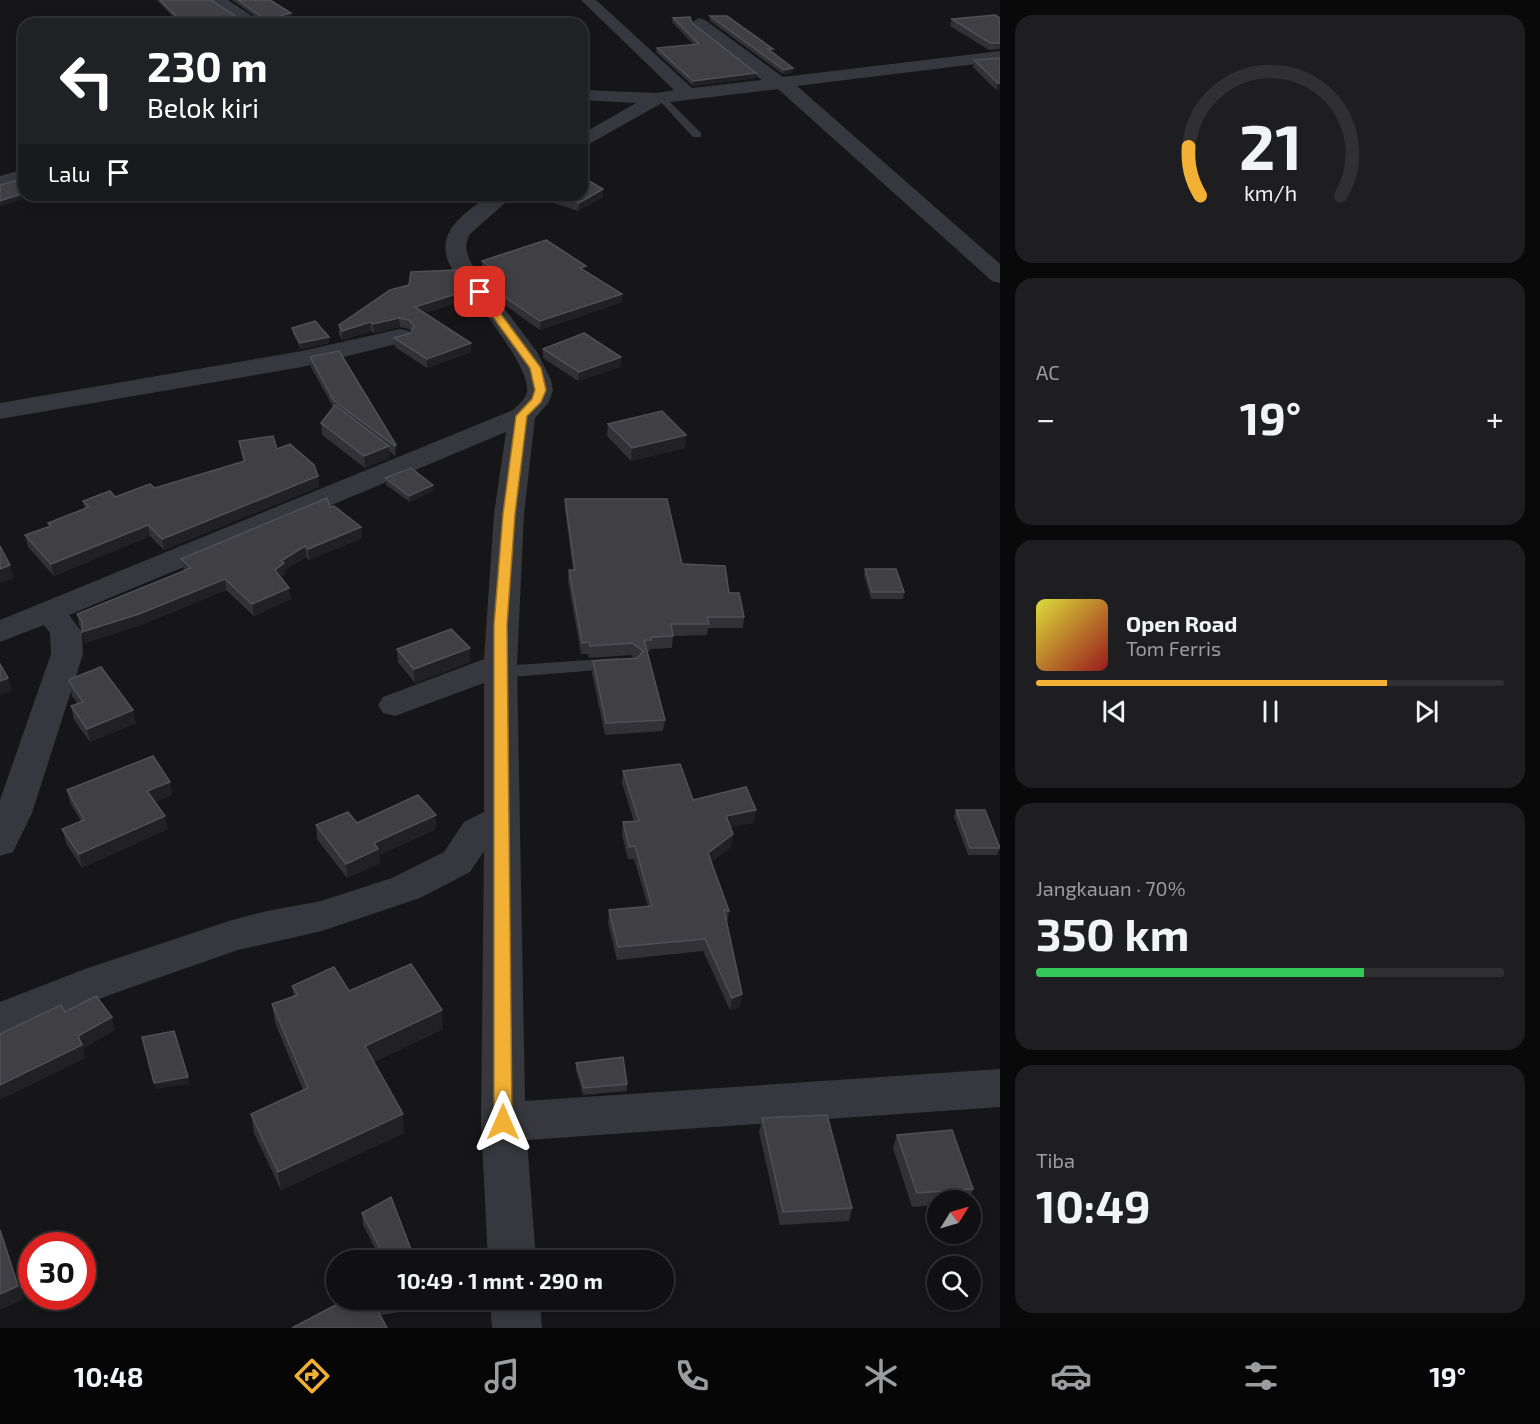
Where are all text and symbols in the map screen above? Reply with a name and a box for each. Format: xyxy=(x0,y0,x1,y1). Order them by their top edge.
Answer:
text: 230 m xyxy=(147,40,268,90)
icon: left xyxy=(48,42,126,120)
text: Belok kiri xyxy=(147,91,259,123)
text: 21 xyxy=(1238,108,1302,183)
icon: arrive xyxy=(102,156,135,189)
text: Lalu xyxy=(48,160,90,186)
text: km/h xyxy=(1243,180,1297,205)
pin xyxy=(454,266,505,317)
icon: arrive xyxy=(463,275,496,308)
text: AC xyxy=(1036,360,1060,384)
text: 19° xyxy=(1240,390,1301,444)
text: − xyxy=(1036,398,1055,438)
text: + xyxy=(1486,398,1504,438)
text: Open Road xyxy=(1126,610,1238,636)
text: Tom Ferris xyxy=(1126,636,1221,660)
icon: previous xyxy=(1098,695,1131,728)
icon: pause xyxy=(1254,695,1287,728)
icon: next xyxy=(1410,695,1443,728)
text: Jangkauan · 70% xyxy=(1036,876,1186,900)
text: 350 km xyxy=(1036,906,1189,960)
position arrow xyxy=(471,1090,535,1154)
text: Tiba xyxy=(1036,1148,1075,1172)
text: 10:49 xyxy=(1036,1178,1151,1232)
north arrow xyxy=(927,1190,981,1244)
map controls xyxy=(927,1190,981,1310)
speed limit sign: 30 xyxy=(18,1232,96,1310)
button: search xyxy=(927,1256,981,1310)
text: 10:49 · 1 mnt · 290 m xyxy=(397,1267,603,1293)
icon: directions xyxy=(291,1355,333,1397)
icon: music xyxy=(481,1355,523,1397)
icon: phone xyxy=(671,1355,713,1397)
icon: climate xyxy=(860,1355,902,1397)
icon: car xyxy=(1050,1355,1092,1397)
icon: filters xyxy=(1240,1355,1282,1397)
text: 10:48 xyxy=(74,1360,144,1392)
text: 19° xyxy=(1429,1360,1466,1392)

